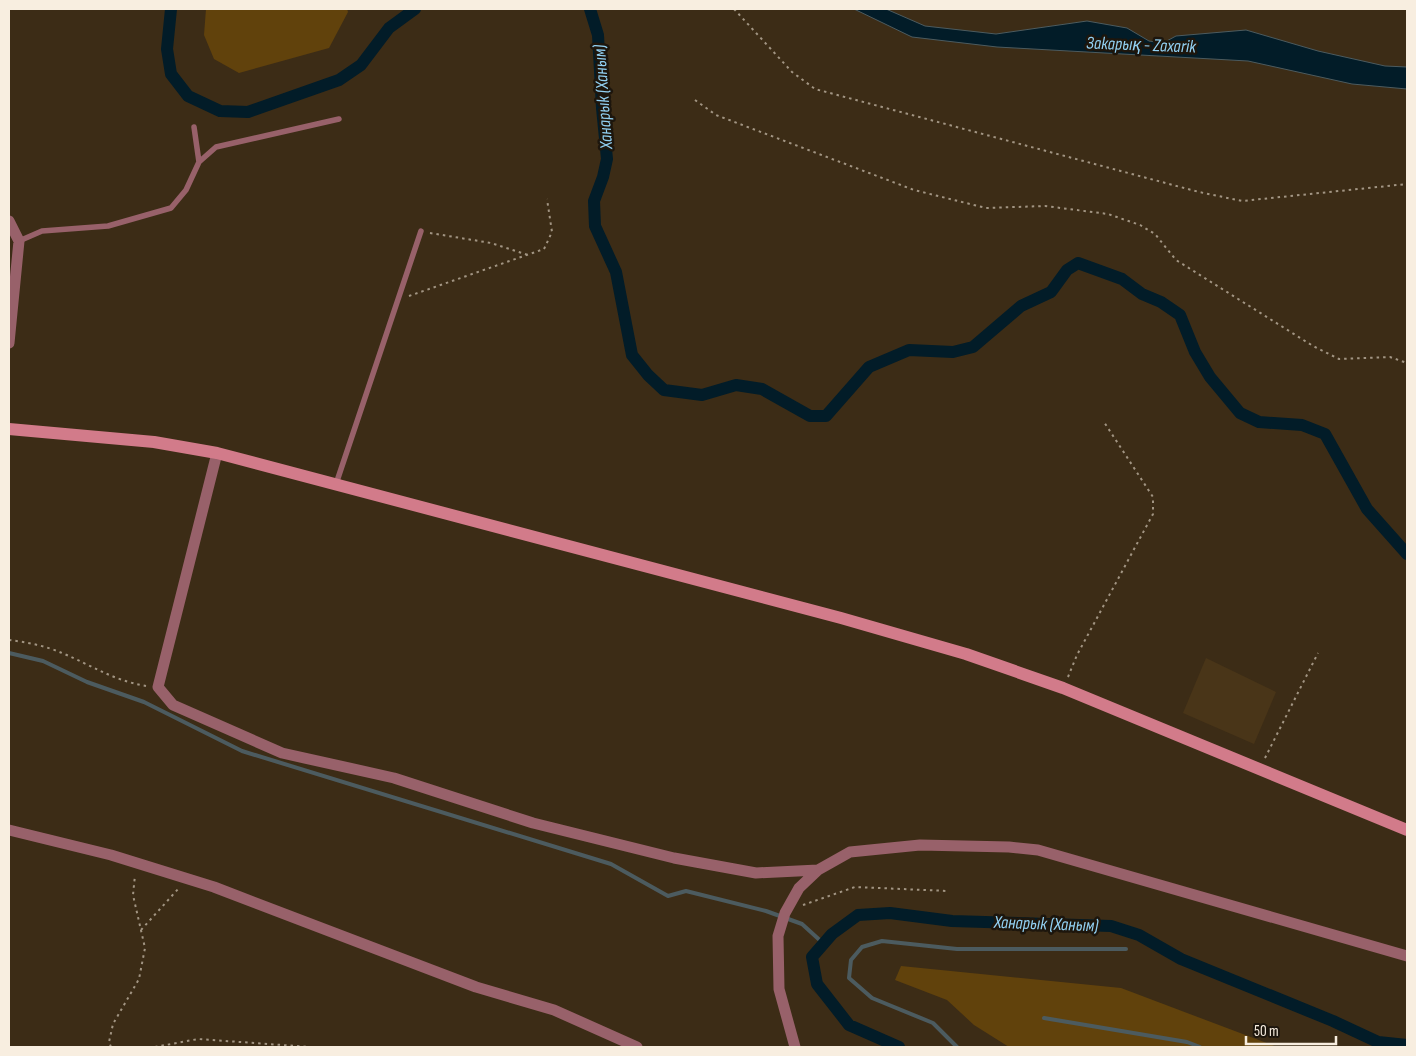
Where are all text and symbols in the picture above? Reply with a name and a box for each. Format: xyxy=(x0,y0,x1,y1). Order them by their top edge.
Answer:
water label: Закарық - Zaxarik xyxy=(1086,33,1198,57)
water label: Ханарык (Ханым) xyxy=(589,44,617,151)
water label: Ханарык (Ханым) xyxy=(992,912,1099,936)
scale bar xyxy=(1246,1014,1336,1046)
text: 50 m xyxy=(1254,1022,1279,1041)

